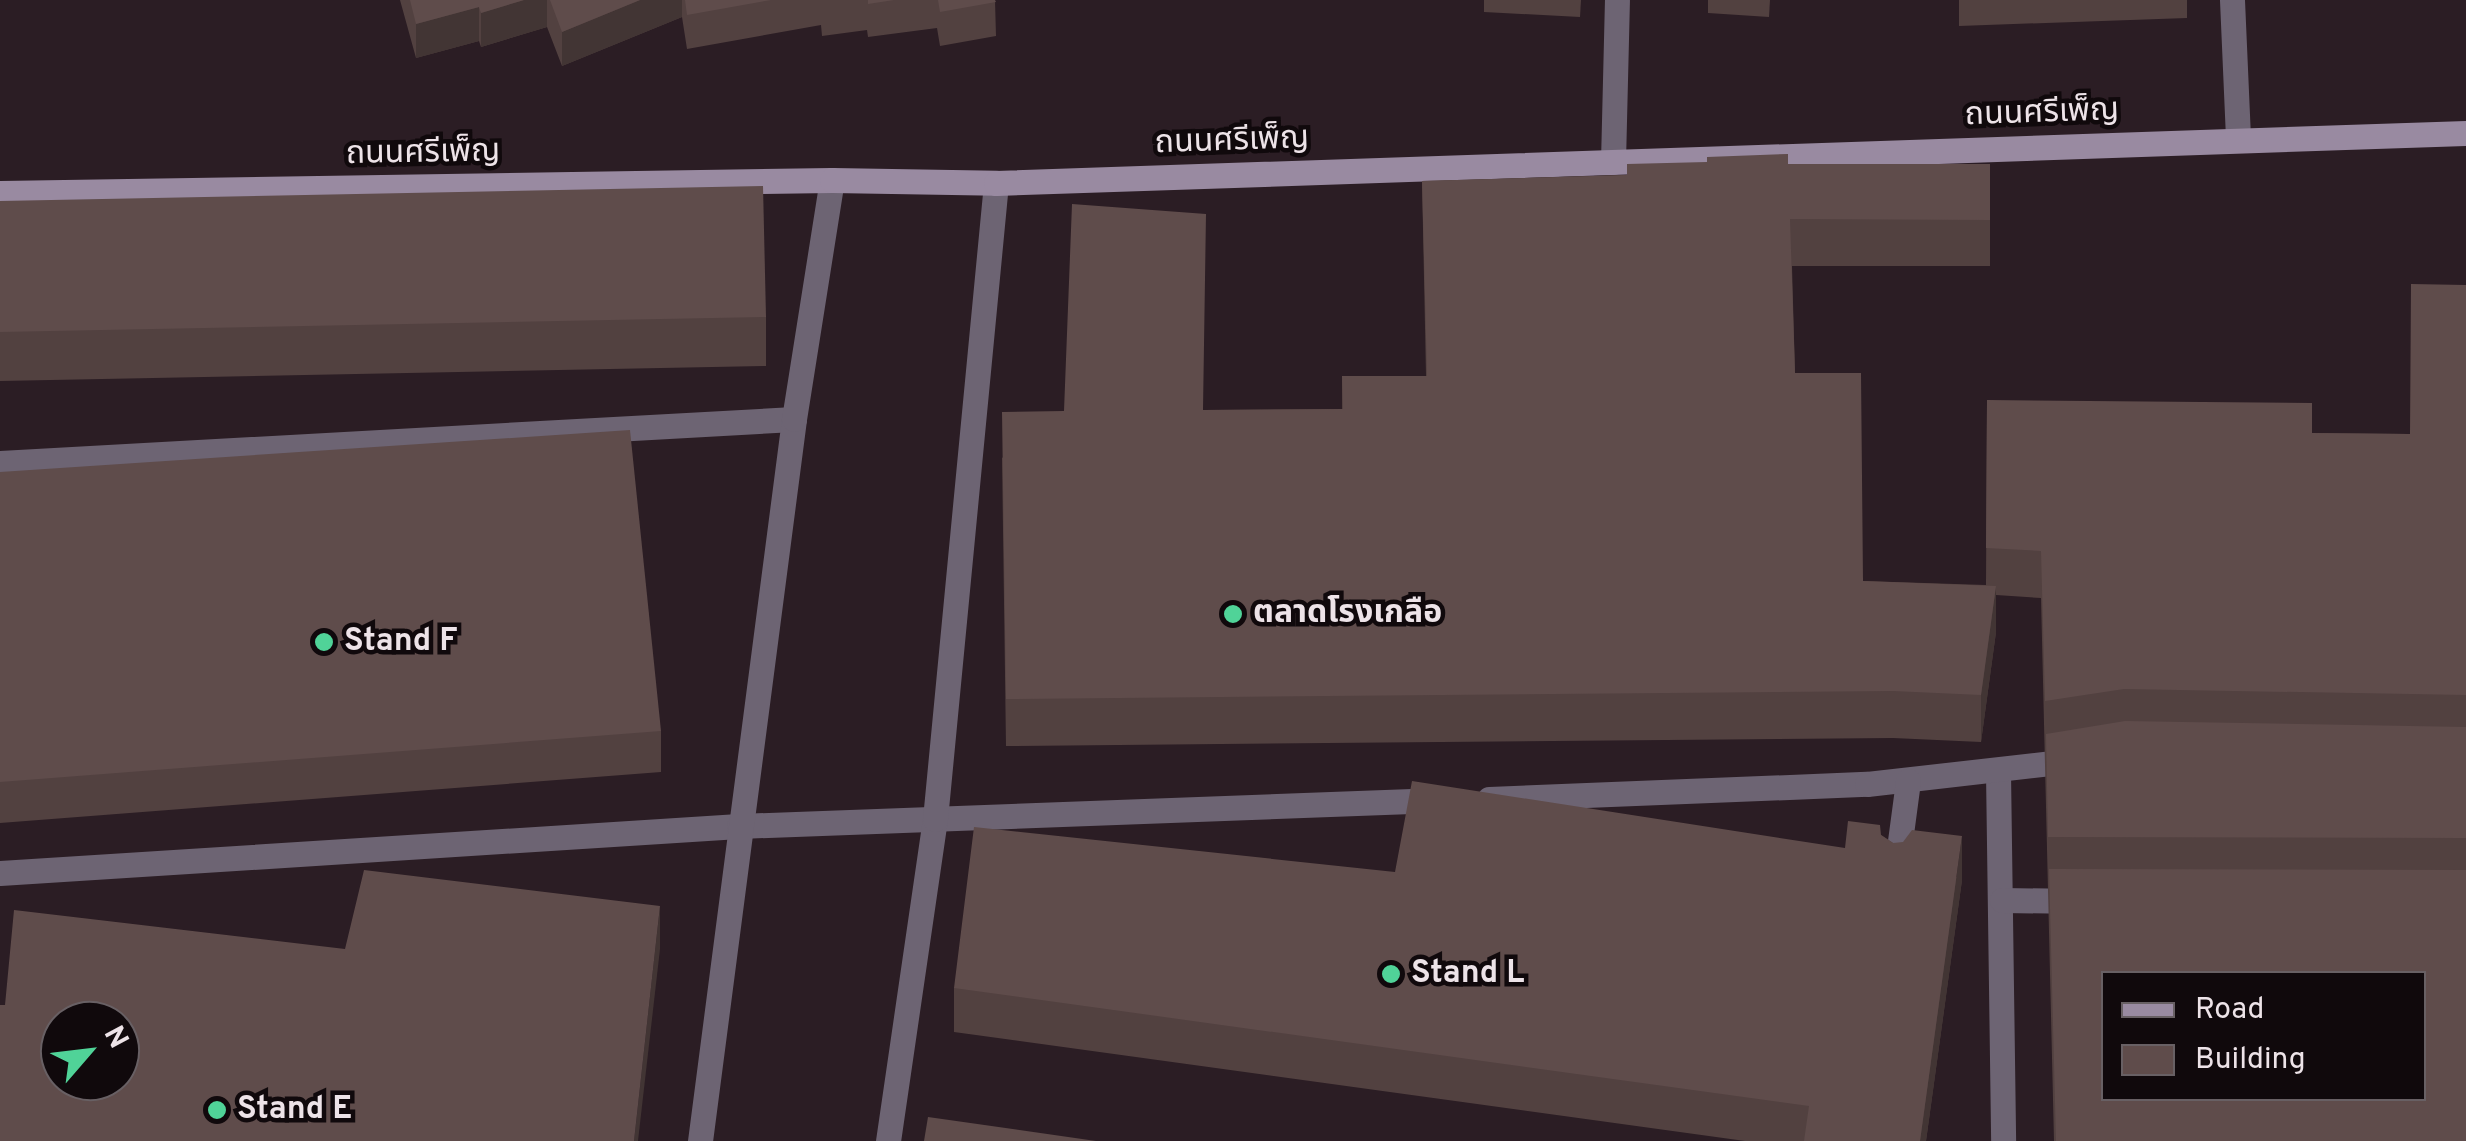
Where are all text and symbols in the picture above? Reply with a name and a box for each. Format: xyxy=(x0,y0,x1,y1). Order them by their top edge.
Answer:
street label: ถนนศรีเพ็ญ xyxy=(1964,92,2120,136)
street label: ถนนศรีเพ็ญ xyxy=(1154,120,1310,164)
street label: ถนนศรีเพ็ญ xyxy=(345,133,501,175)
place label: ตลาดโรงเกลือ xyxy=(1253,595,1442,633)
marker: ตลาดโรงเกลือ xyxy=(1222,603,1244,625)
place label: Stand F xyxy=(344,623,458,661)
marker: Stand F xyxy=(313,631,335,653)
place label: Stand L xyxy=(1411,955,1524,993)
marker: Stand L xyxy=(1380,963,1402,985)
legend xyxy=(2101,971,2426,1101)
text: Road xyxy=(2195,992,2264,1029)
north arrow xyxy=(40,1001,140,1101)
text: N xyxy=(94,1021,135,1055)
text: Building xyxy=(2195,1042,2306,1079)
place label: Stand E xyxy=(237,1091,352,1129)
marker: Stand E xyxy=(206,1099,228,1121)

